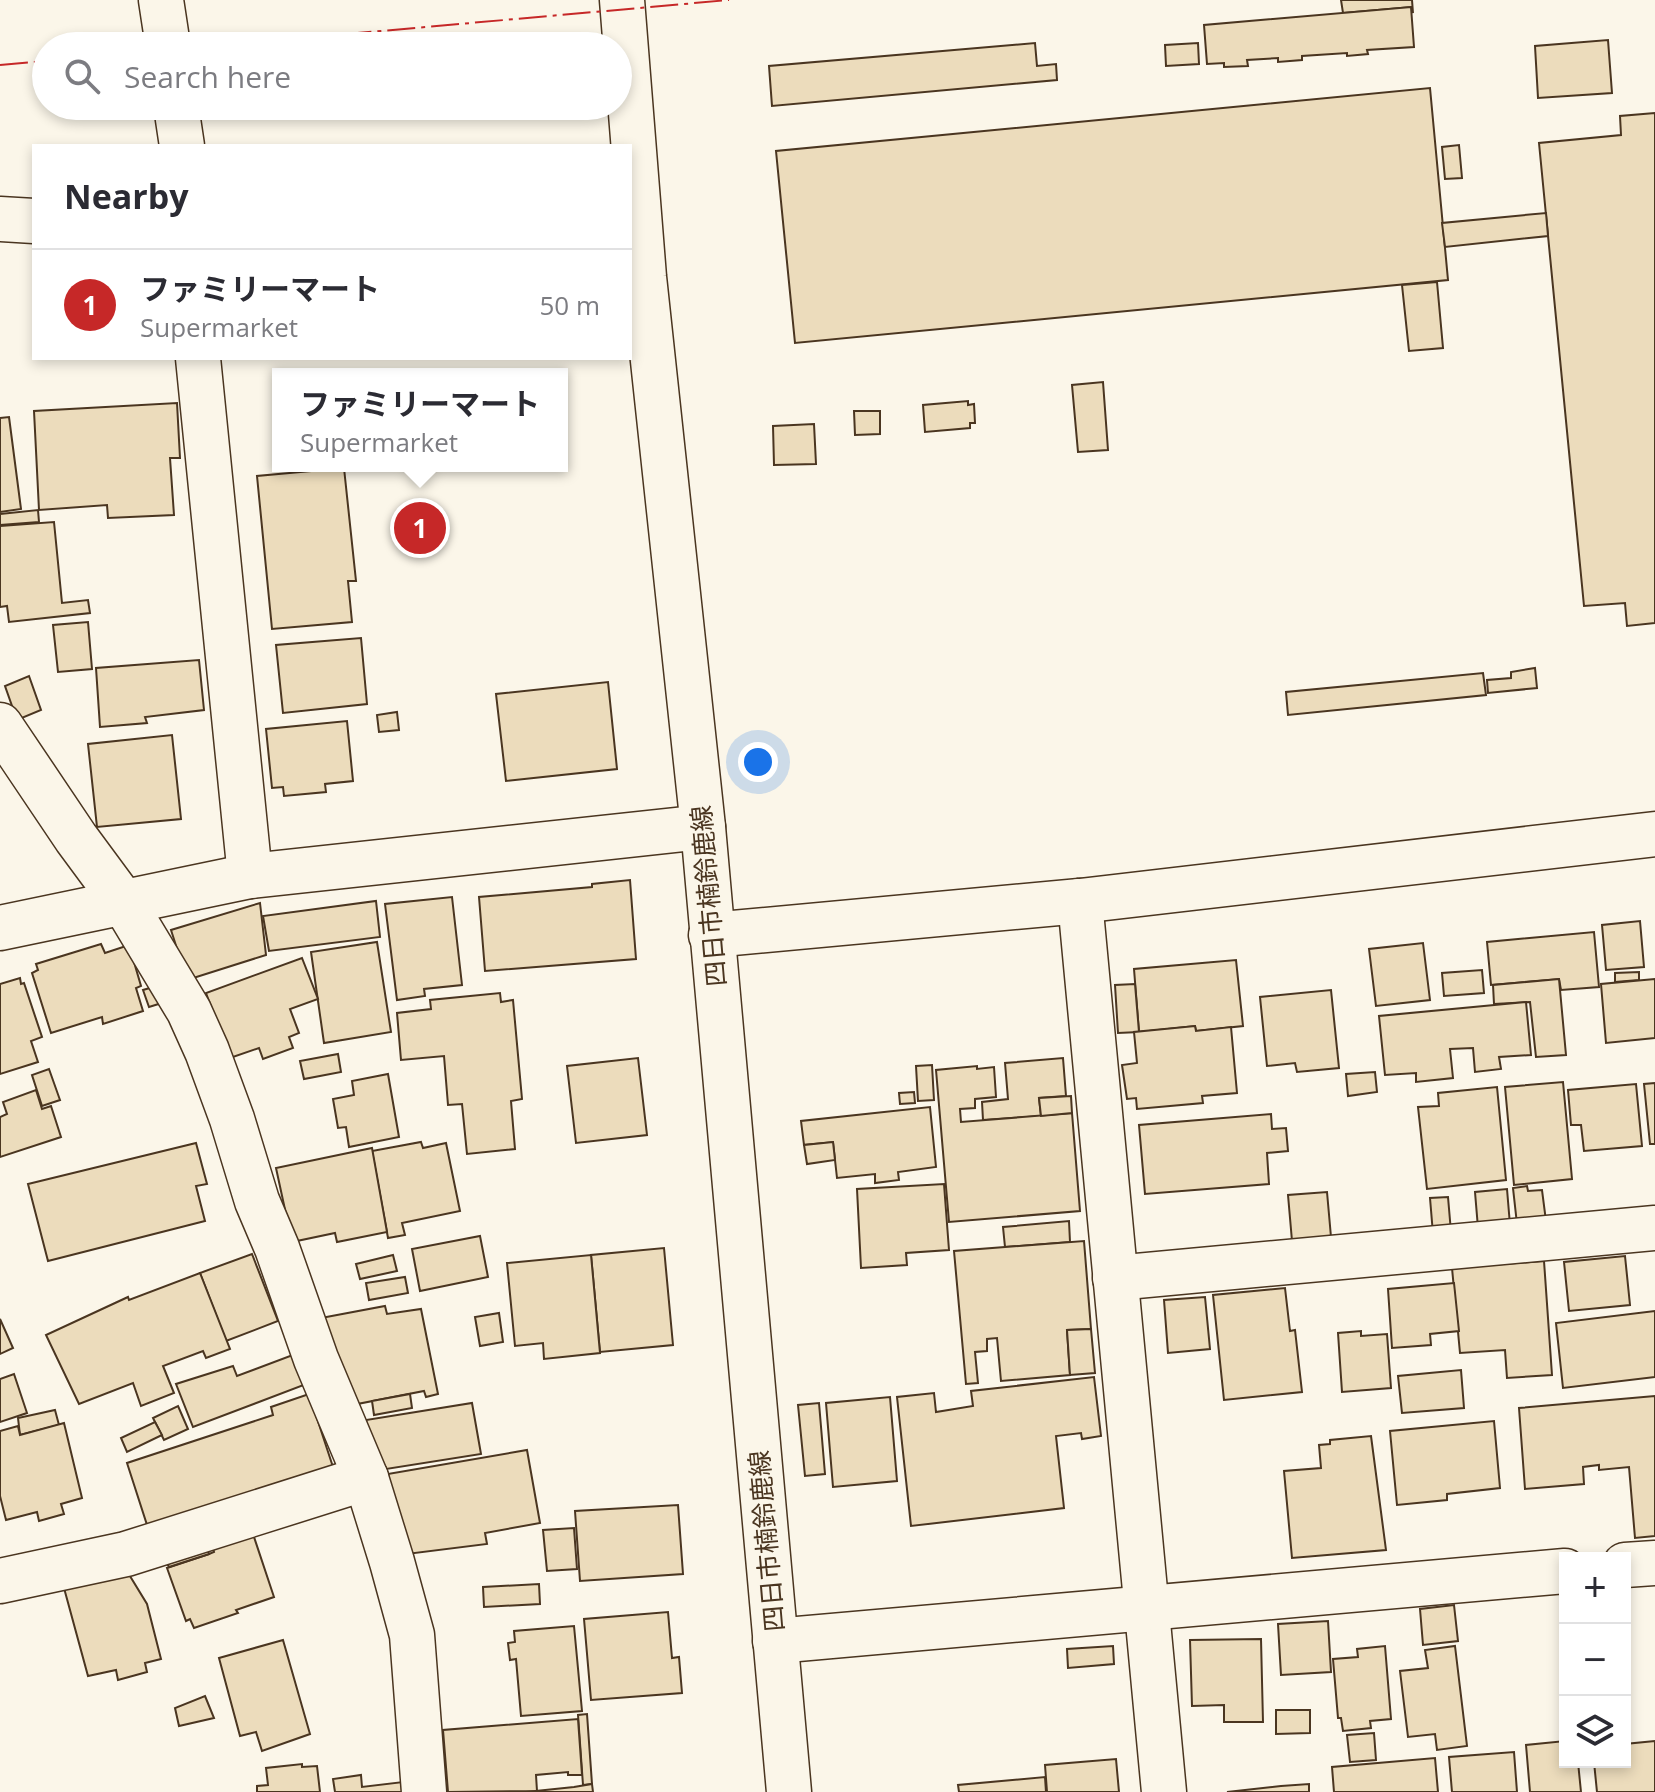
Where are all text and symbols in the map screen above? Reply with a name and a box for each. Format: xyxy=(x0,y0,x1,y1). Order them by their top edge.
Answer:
search box xyxy=(32,32,632,120)
icon: search xyxy=(60,54,104,98)
text: Search here xyxy=(124,56,291,97)
text: Nearby xyxy=(64,173,189,219)
text: ファミリーマート xyxy=(140,268,380,309)
text: 1 xyxy=(83,287,97,323)
text: 50 m xyxy=(539,287,600,323)
text: Supermarket xyxy=(140,309,298,345)
popup xyxy=(272,368,568,472)
text: ファミリーマート xyxy=(300,383,540,424)
text: Supermarket xyxy=(300,424,458,460)
pin: 1 xyxy=(394,498,446,558)
your location xyxy=(738,742,778,782)
street label: 四日市楠鈴鹿線 xyxy=(682,804,734,988)
street label: 四日市楠鈴鹿線 xyxy=(740,1449,792,1633)
map controls xyxy=(1559,1552,1631,1768)
button: + xyxy=(1559,1552,1631,1624)
button: − xyxy=(1559,1624,1631,1696)
button: layers xyxy=(1559,1696,1631,1768)

